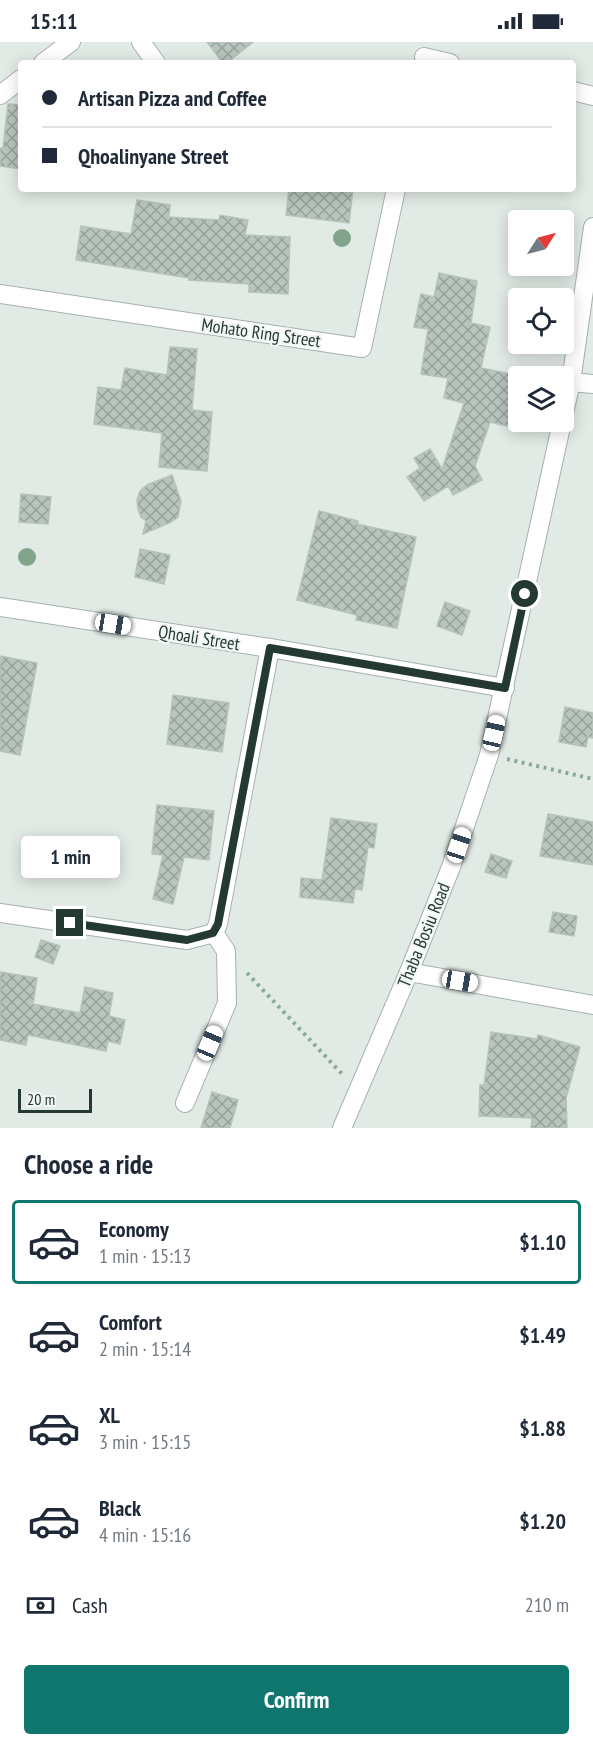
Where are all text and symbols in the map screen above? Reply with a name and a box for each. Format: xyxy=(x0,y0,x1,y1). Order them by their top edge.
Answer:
text: 15:11 xyxy=(30,7,78,35)
text: Artisan Pizza and Coffee xyxy=(78,84,267,112)
text: Qhoalinyane Street xyxy=(78,142,229,170)
north arrow xyxy=(508,210,574,276)
map controls xyxy=(508,210,574,432)
button: locate xyxy=(508,288,574,354)
street label: Mohato Ring Street xyxy=(200,313,322,352)
button: layers xyxy=(508,366,574,432)
route start xyxy=(511,580,538,607)
car xyxy=(94,612,132,636)
street label: Qhoali Street xyxy=(157,620,241,655)
car xyxy=(481,713,507,753)
car xyxy=(445,825,473,865)
callout: 1 min xyxy=(20,836,119,878)
text: 1 min xyxy=(50,844,91,870)
street label: Thaba Bosiu Road xyxy=(392,879,455,990)
route end xyxy=(56,909,83,936)
car xyxy=(441,969,479,993)
car xyxy=(195,1023,225,1063)
scale bar xyxy=(18,1086,92,1114)
text: 20 m xyxy=(27,1089,55,1109)
text: Choose a ride xyxy=(24,1147,153,1181)
icon: car xyxy=(27,1215,81,1269)
text: Economy xyxy=(99,1215,169,1243)
text: $1.10 xyxy=(519,1228,566,1256)
text: 1 min · 15:13 xyxy=(99,1243,191,1269)
icon: car xyxy=(27,1308,81,1362)
text: Comfort xyxy=(99,1308,162,1336)
text: $1.49 xyxy=(519,1321,566,1349)
text: 2 min · 15:14 xyxy=(99,1336,191,1362)
icon: car xyxy=(27,1401,81,1455)
text: XL xyxy=(99,1401,120,1429)
text: $1.88 xyxy=(519,1414,566,1442)
text: 3 min · 15:15 xyxy=(99,1429,191,1455)
icon: car xyxy=(27,1494,81,1548)
text: Black xyxy=(99,1494,141,1522)
text: $1.20 xyxy=(519,1507,566,1535)
text: 4 min · 15:16 xyxy=(99,1522,191,1548)
icon: cash xyxy=(24,1589,57,1622)
text: Cash xyxy=(72,1591,108,1619)
text: 210 m xyxy=(525,1592,569,1618)
button: Confirm xyxy=(24,1665,569,1734)

